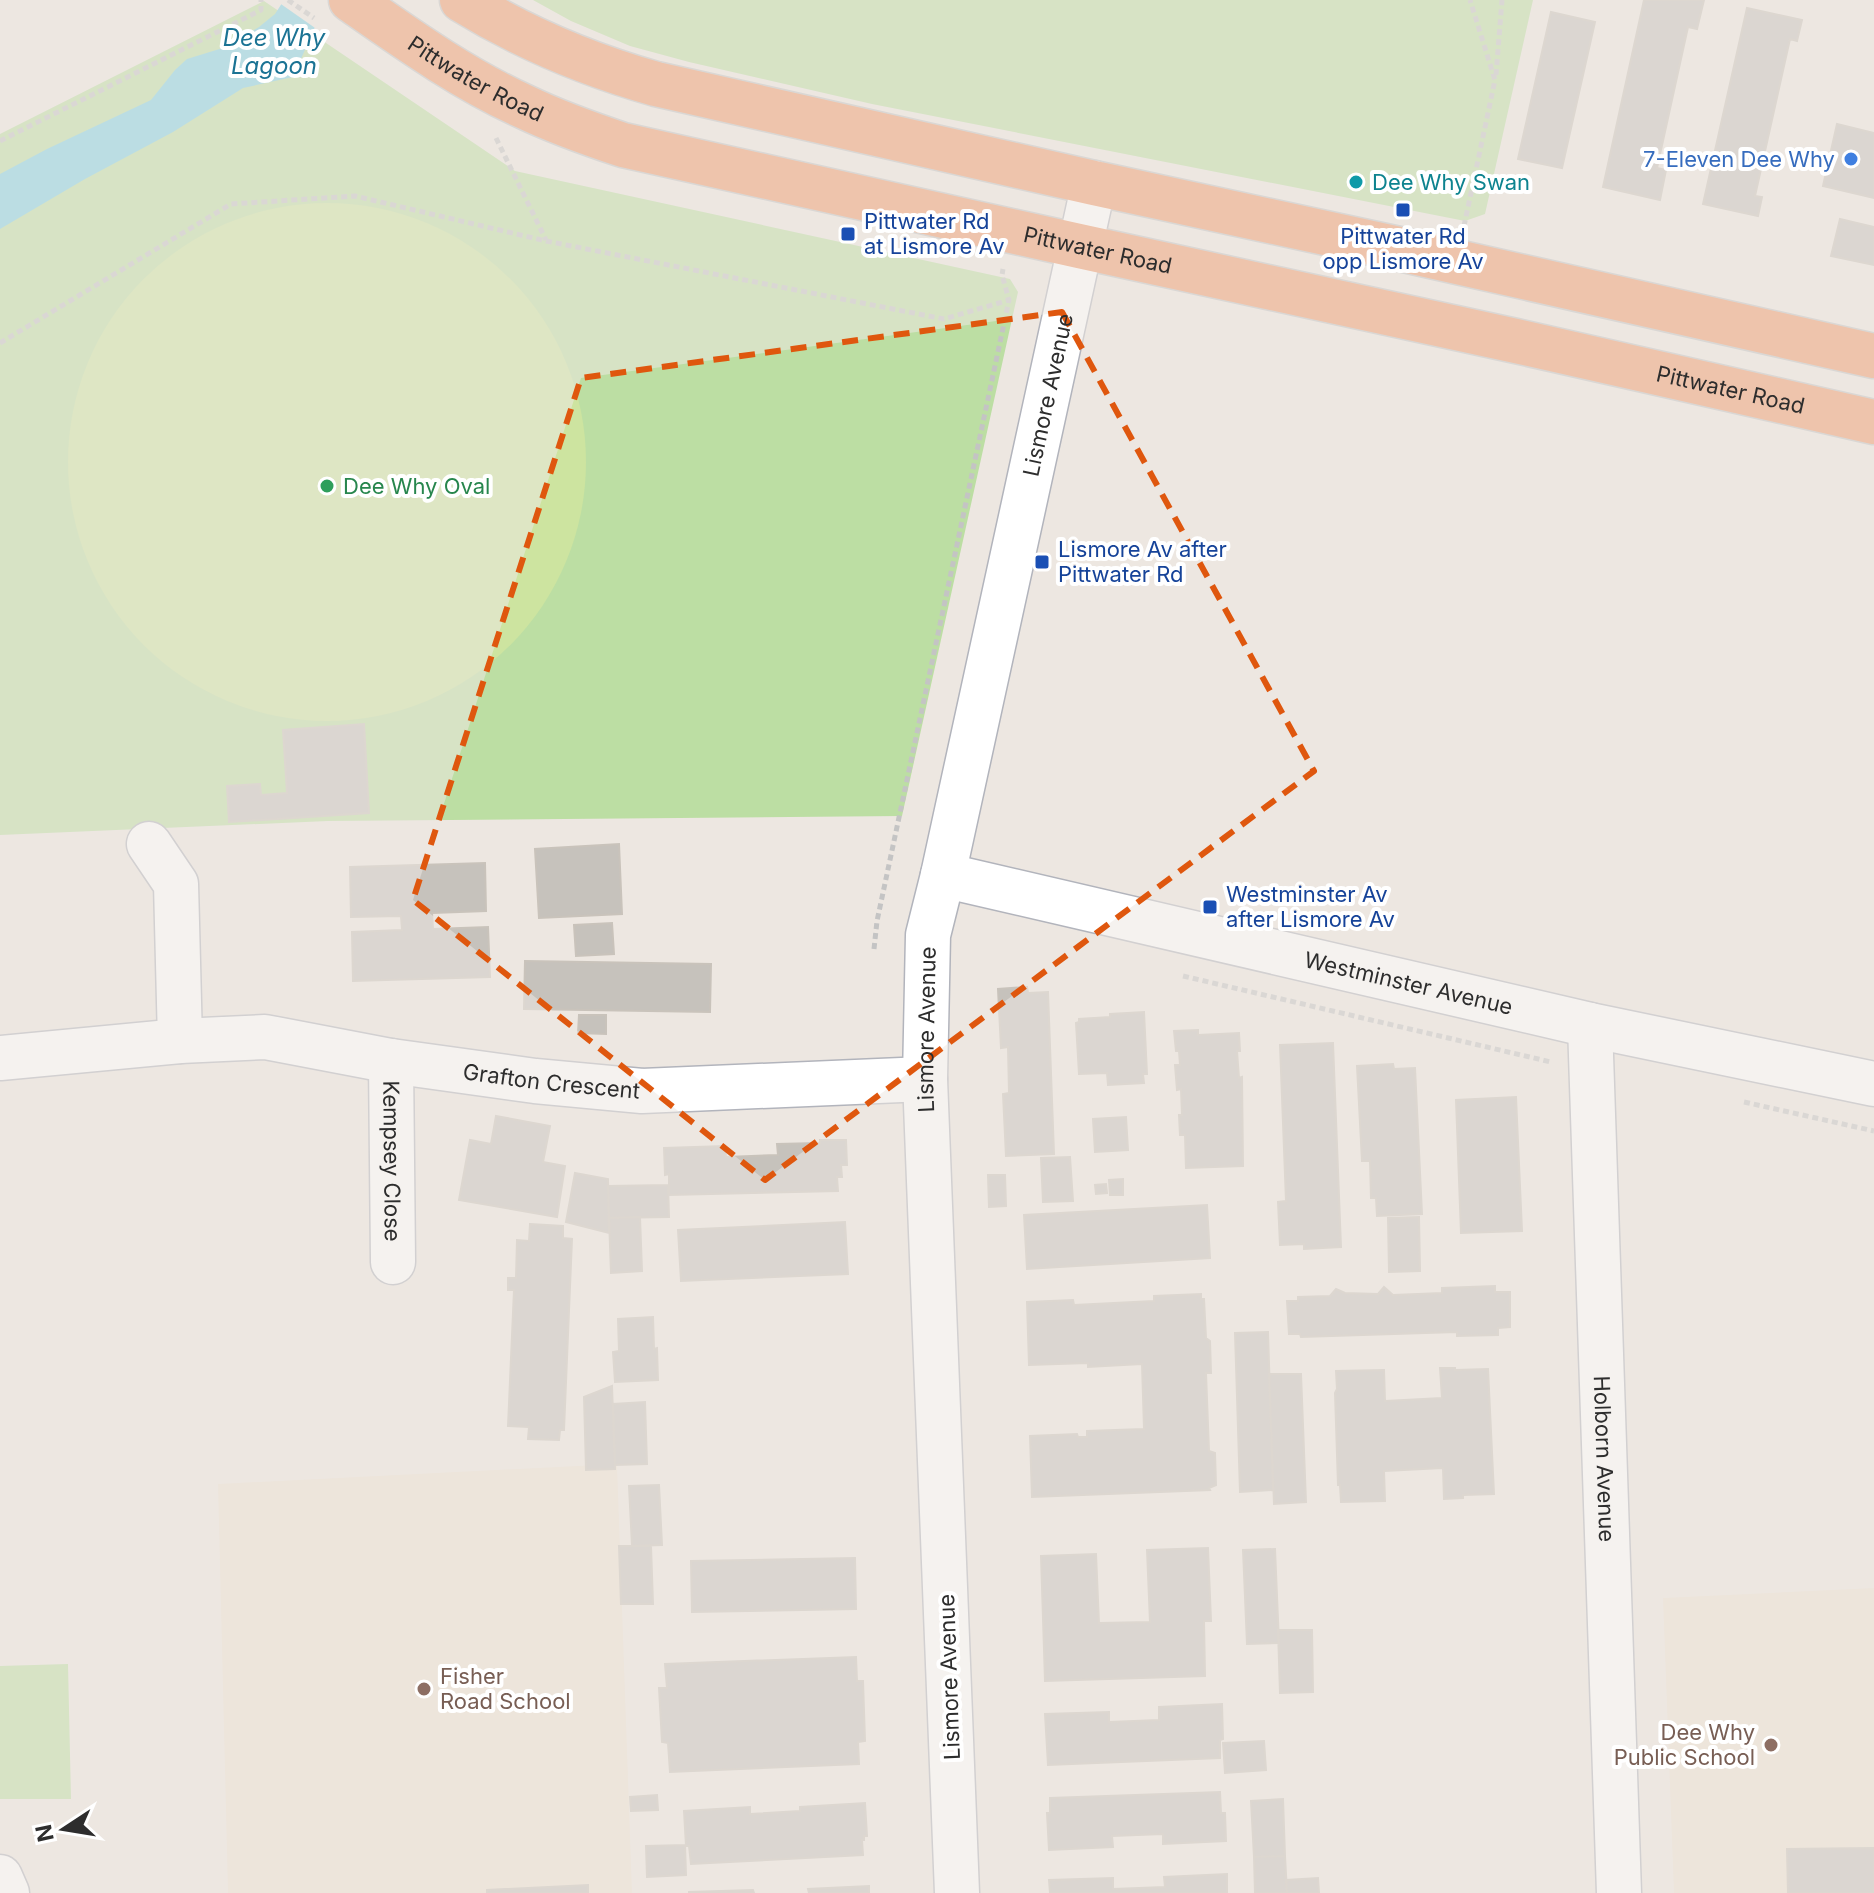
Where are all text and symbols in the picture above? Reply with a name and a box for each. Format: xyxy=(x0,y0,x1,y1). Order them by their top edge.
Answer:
water label: Dee Why Lagoon xyxy=(223,23,326,80)
street label: Pittwater Road xyxy=(403,30,548,127)
place label: 7-Eleven Dee Why xyxy=(1643,146,1835,172)
marker: 7-Eleven Dee Why xyxy=(1842,150,1860,168)
place label: Dee Why Swan xyxy=(1372,169,1530,195)
marker: Dee Why Swan xyxy=(1347,173,1365,191)
marker: Pittwater Rd opp Lismore Av xyxy=(1394,201,1412,219)
place label: Pittwater Rd at Lismore Av xyxy=(864,208,1005,259)
street label: Pittwater Road xyxy=(1021,221,1174,279)
place label: Pittwater Rd opp Lismore Av xyxy=(1322,223,1484,274)
marker: Pittwater Rd at Lismore Av xyxy=(839,225,857,243)
street label: Lismore Avenue xyxy=(1017,311,1078,479)
street label: Pittwater Road xyxy=(1654,360,1807,419)
place label: Dee Why Oval xyxy=(343,473,490,499)
marker: Dee Why Oval xyxy=(318,477,336,495)
place label: Lismore Av after Pittwater Rd xyxy=(1058,536,1227,587)
marker: Lismore Av after Pittwater Rd xyxy=(1033,553,1051,571)
place label: Westminster Av after Lismore Av xyxy=(1226,881,1395,932)
marker: Westminster Av after Lismore Av xyxy=(1201,898,1219,916)
street label: Lismore Avenue xyxy=(912,946,941,1113)
street label: Westminster Avenue xyxy=(1302,946,1515,1020)
street label: Grafton Crescent xyxy=(461,1058,641,1104)
street label: Kempsey Close xyxy=(378,1080,406,1242)
street label: Holborn Avenue xyxy=(1589,1375,1620,1542)
street label: Lismore Avenue xyxy=(933,1594,965,1760)
place label: Fisher Road School xyxy=(440,1663,571,1714)
marker: Fisher Road School xyxy=(415,1680,433,1698)
place label: Dee Why Public School xyxy=(1614,1719,1755,1770)
marker: Dee Why Public School xyxy=(1762,1736,1780,1754)
north arrow xyxy=(24,1789,104,1869)
text: N xyxy=(30,1822,59,1844)

